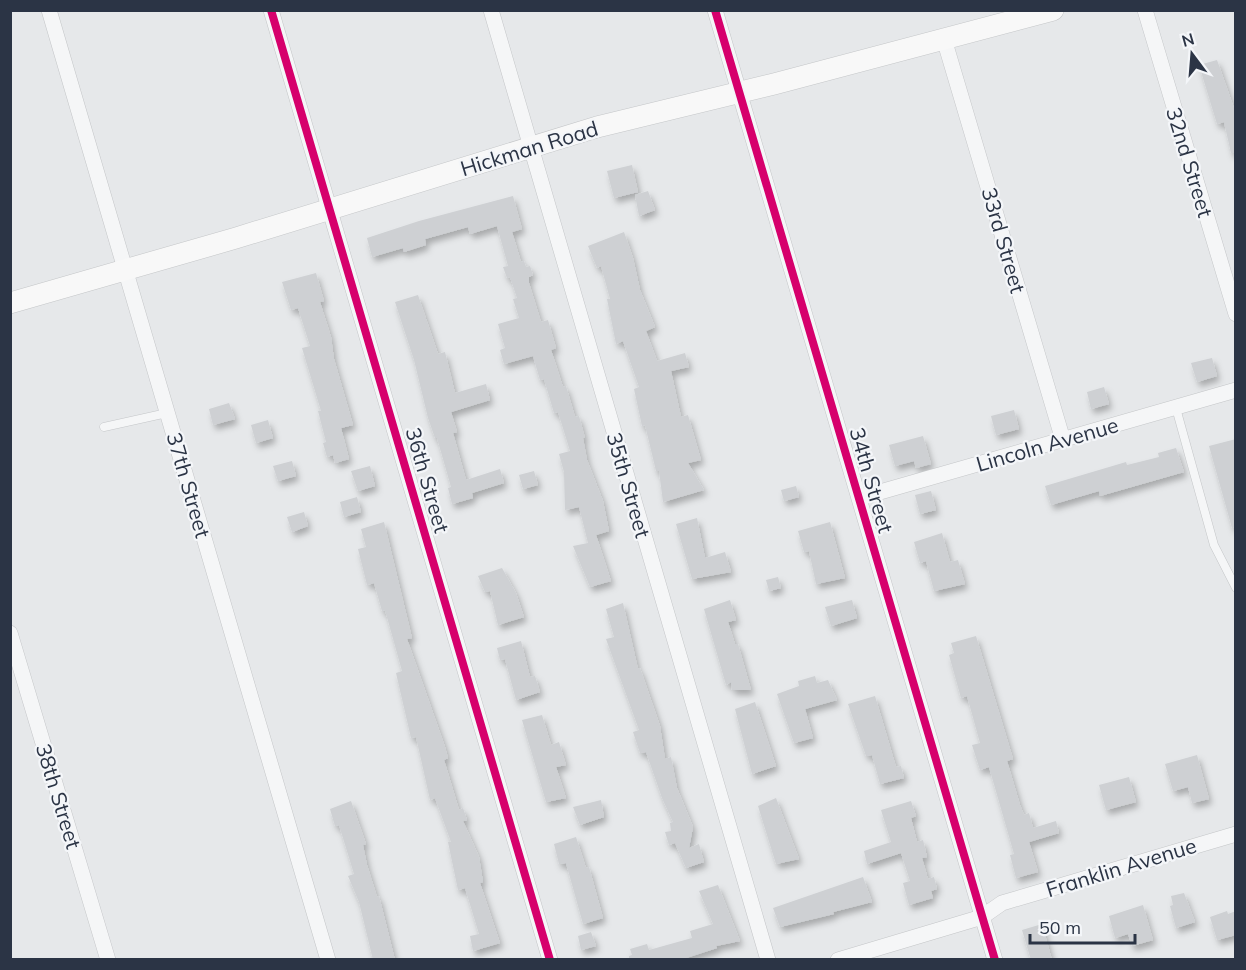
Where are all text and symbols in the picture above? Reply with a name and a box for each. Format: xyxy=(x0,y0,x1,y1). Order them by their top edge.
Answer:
north arrow xyxy=(1162,24,1222,84)
text: N xyxy=(1179,28,1196,51)
street label: 32nd Street xyxy=(1161,104,1219,220)
street label: Hickman Road xyxy=(457,115,601,181)
street label: 33rd Street xyxy=(977,184,1031,296)
street label: Lincoln Avenue xyxy=(973,411,1121,477)
street label: 36th Street xyxy=(401,424,455,536)
street label: 34th Street xyxy=(845,424,899,536)
street label: 37th Street xyxy=(162,429,216,541)
street label: 35th Street xyxy=(602,429,656,541)
street label: 38th Street xyxy=(31,740,87,852)
street label: Franklin Avenue xyxy=(1043,832,1199,902)
scale bar xyxy=(1030,907,1135,945)
text: 50 m xyxy=(1039,916,1081,939)

